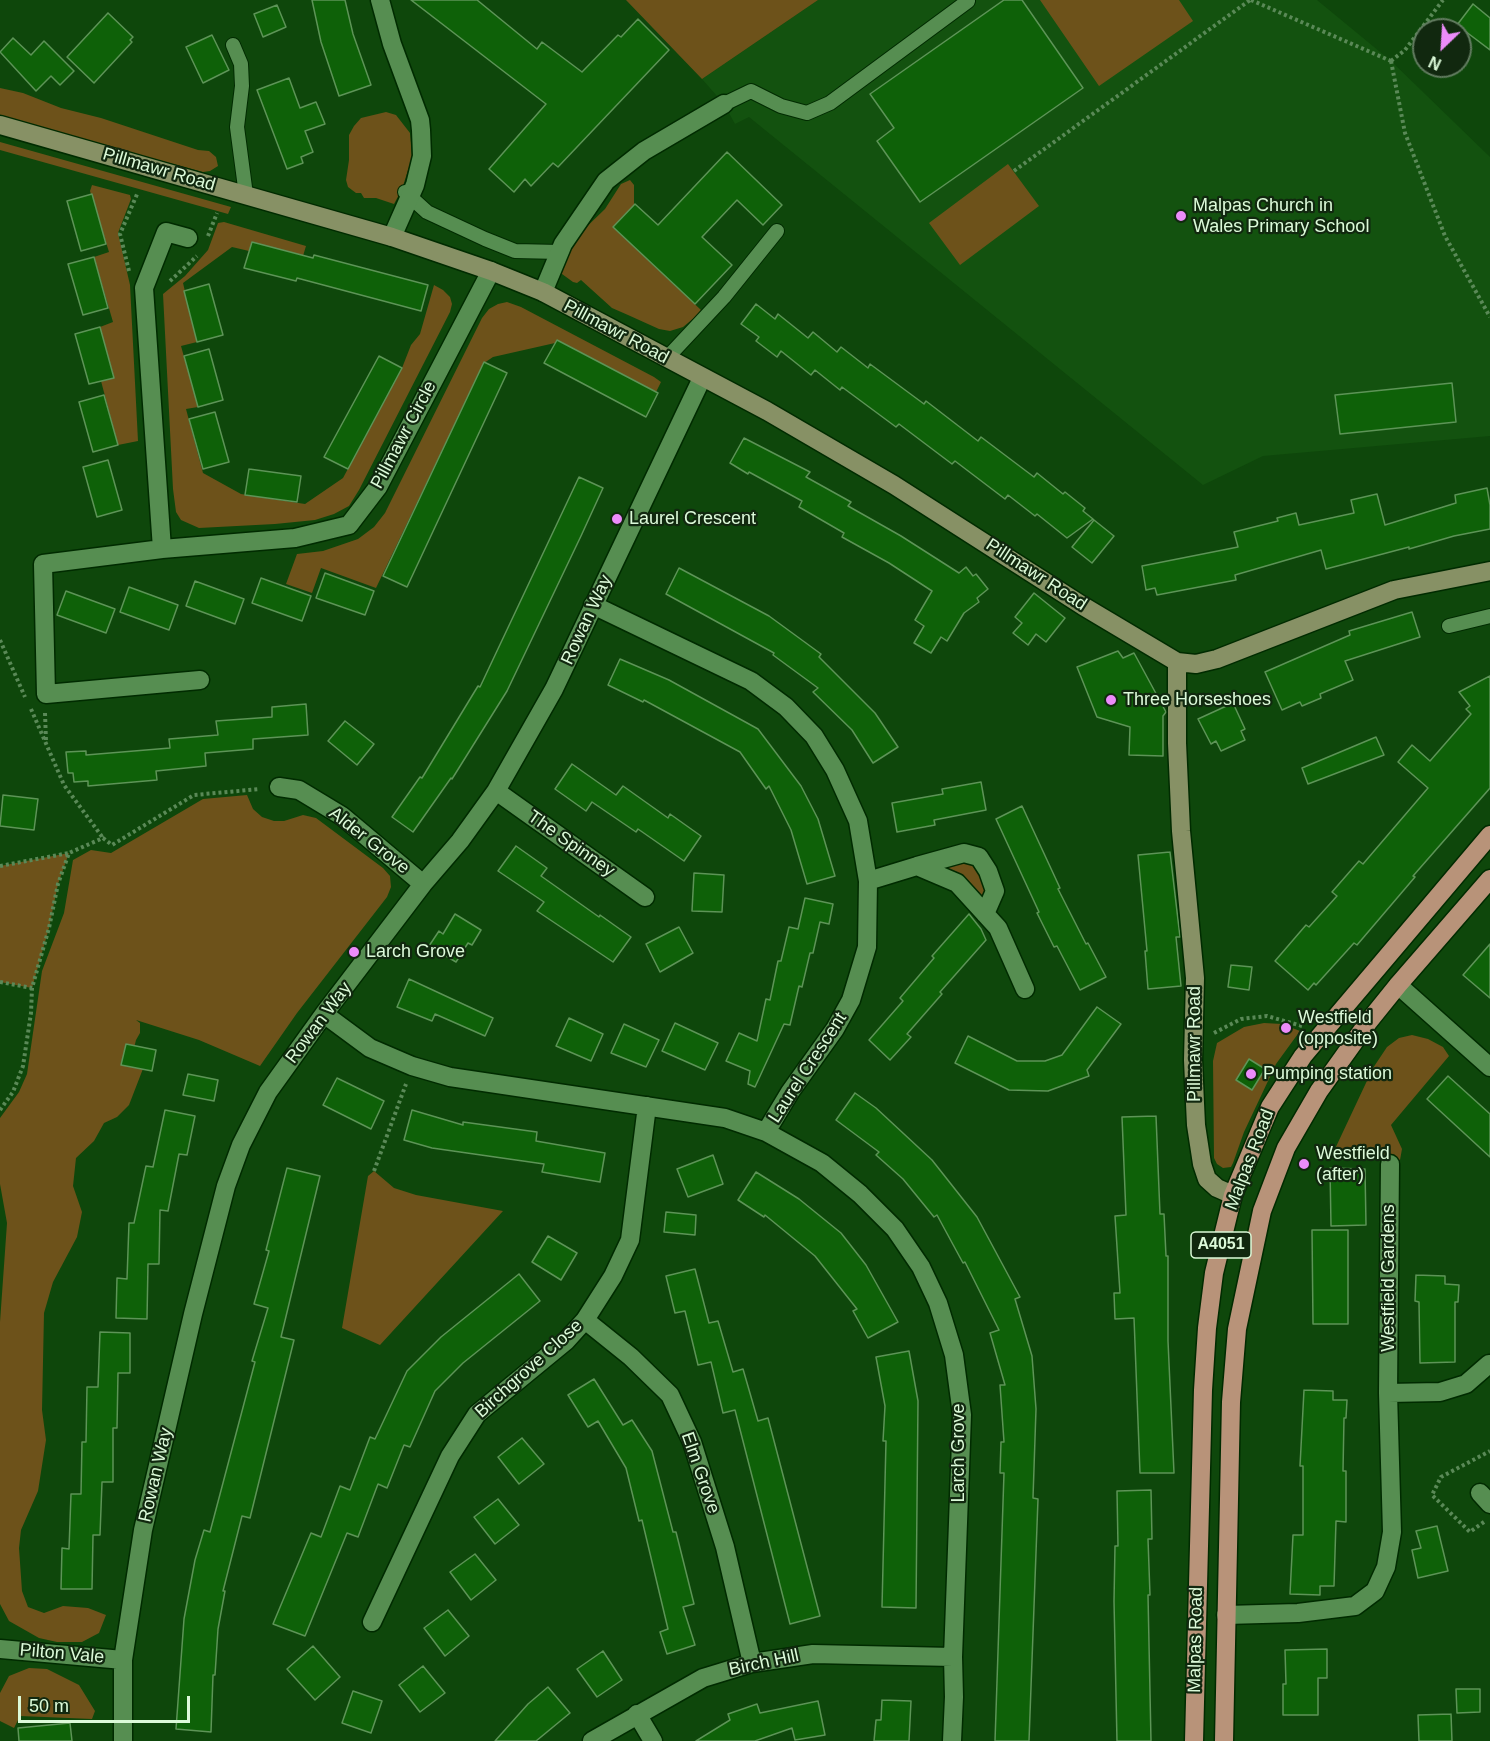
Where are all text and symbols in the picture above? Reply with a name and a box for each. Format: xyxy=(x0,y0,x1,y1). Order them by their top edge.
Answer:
north arrow xyxy=(1412,18,1472,78)
text: N xyxy=(1426,53,1444,73)
street label: Pillmawr Road xyxy=(100,144,218,196)
place label: Malpas Church in Wales Primary School xyxy=(1193,195,1369,238)
marker: Malpas Church in Wales Primary School xyxy=(1174,209,1188,223)
street label: Pillmawr Road xyxy=(560,295,672,369)
street label: Pillmawr Circle xyxy=(367,377,441,493)
place label: Laurel Crescent xyxy=(629,508,756,530)
marker: Laurel Crescent xyxy=(610,512,624,526)
street label: Pillmawr Road xyxy=(981,534,1091,616)
street label: Rowan Way xyxy=(557,572,617,668)
place label: Three Horseshoes xyxy=(1123,689,1271,711)
marker: Three Horseshoes xyxy=(1104,693,1118,707)
street label: Alder Grove xyxy=(325,803,413,879)
street label: The Spinney xyxy=(523,806,619,882)
place label: Larch Grove xyxy=(366,941,465,963)
marker: Larch Grove xyxy=(347,945,361,959)
street label: Rowan Way xyxy=(281,978,357,1068)
street label: Pillmawr Road xyxy=(1184,986,1206,1102)
place label: Westfield (opposite) xyxy=(1298,1007,1378,1050)
street label: Laurel Crescent xyxy=(764,1009,852,1127)
marker: Westfield (opposite) xyxy=(1279,1021,1293,1035)
place label: Pumping station xyxy=(1263,1063,1392,1085)
marker: Pumping station xyxy=(1244,1067,1258,1081)
street label: Malpas Road xyxy=(1221,1107,1279,1213)
place label: Westfield (after) xyxy=(1316,1143,1390,1186)
marker: Westfield (after) xyxy=(1297,1157,1311,1171)
street label: Westfield Gardens xyxy=(1378,1204,1400,1352)
road number: A4051 xyxy=(1191,1232,1251,1258)
street label: Birchgrove Close xyxy=(471,1315,587,1423)
street label: Larch Grove xyxy=(948,1403,970,1503)
street label: Rowan Way xyxy=(135,1426,177,1524)
street label: Elm Grove xyxy=(676,1429,724,1517)
street label: Malpas Road xyxy=(1184,1587,1208,1693)
street label: Pilton Vale xyxy=(19,1640,105,1668)
street label: Birch Hill xyxy=(727,1645,801,1681)
scale bar xyxy=(21,1684,194,1722)
text: 50 m xyxy=(29,1696,69,1716)

